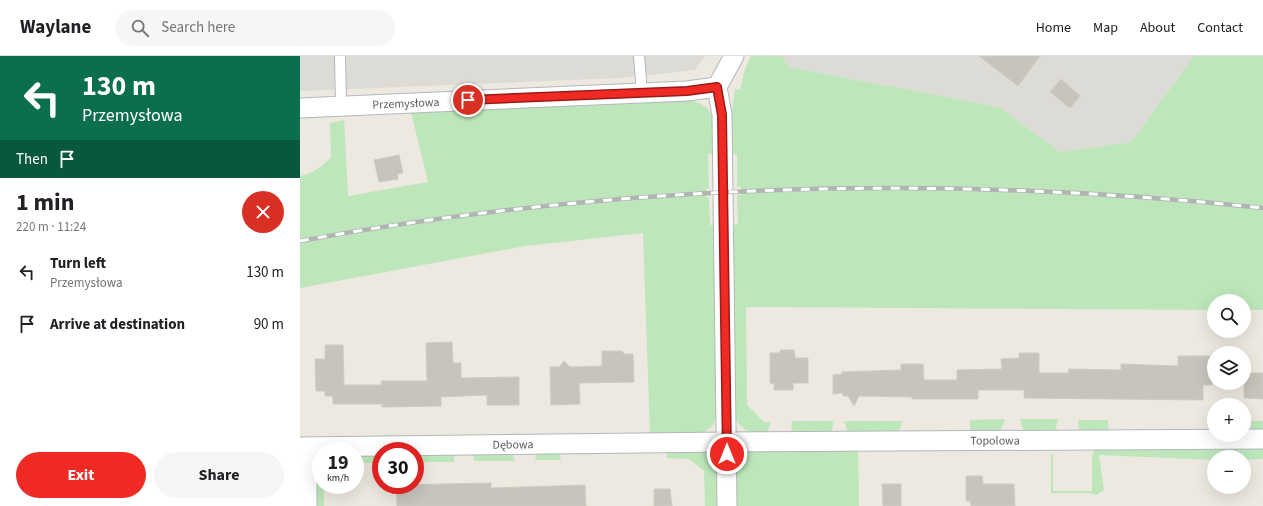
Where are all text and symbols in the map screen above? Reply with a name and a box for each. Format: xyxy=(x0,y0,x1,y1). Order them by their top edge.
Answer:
search box xyxy=(115,10,395,46)
text: Waylane xyxy=(20,14,91,41)
icon: search xyxy=(129,17,151,39)
text: Search here xyxy=(161,17,235,38)
text: Home xyxy=(1036,18,1071,38)
text: Map xyxy=(1093,18,1118,38)
text: About xyxy=(1140,18,1175,38)
text: Contact xyxy=(1197,18,1243,38)
text: 130 m xyxy=(82,66,156,106)
icon: left xyxy=(16,72,68,124)
pin xyxy=(451,83,485,117)
icon: arrive xyxy=(457,89,479,111)
street label: Przemysłowa xyxy=(372,93,440,113)
text: Przemysłowa xyxy=(82,103,183,128)
icon: arrive xyxy=(56,148,78,170)
text: Then xyxy=(16,149,48,170)
text: 1 min xyxy=(16,185,74,220)
button: close xyxy=(242,191,284,233)
text: 220 m · 11:24 xyxy=(16,218,86,236)
text: Turn left xyxy=(50,253,106,274)
icon: left xyxy=(16,261,38,283)
text: 130 m xyxy=(246,262,284,283)
text: Przemysłowa xyxy=(50,274,123,292)
map controls xyxy=(1207,294,1251,494)
button: search xyxy=(1207,294,1251,338)
icon: arrive xyxy=(16,313,38,335)
text: Arrive at destination xyxy=(50,314,185,335)
text: 90 m xyxy=(254,314,284,335)
button: layers xyxy=(1207,346,1251,390)
button: + xyxy=(1207,398,1251,442)
street label: Topolowa xyxy=(970,432,1020,449)
position arrow xyxy=(706,433,748,475)
street label: Dębowa xyxy=(492,436,534,453)
speed limit sign: 30 xyxy=(372,442,424,494)
text: 19 xyxy=(327,449,349,477)
button: − xyxy=(1207,450,1251,494)
button: Exit xyxy=(16,452,146,498)
button: Share xyxy=(154,452,284,498)
text: km/h xyxy=(327,471,349,485)

